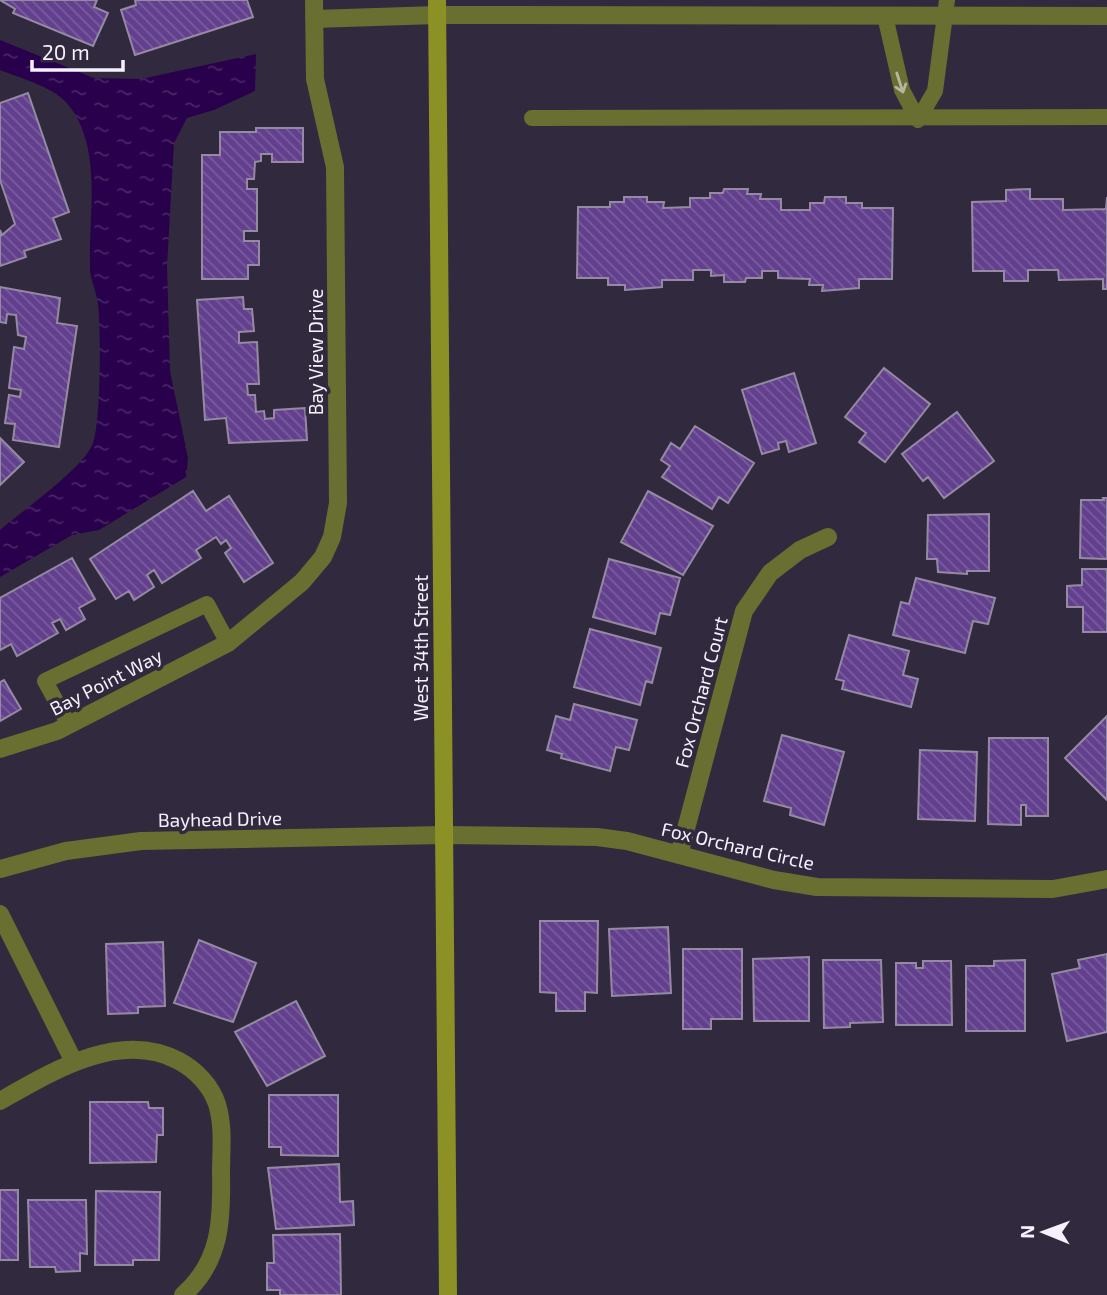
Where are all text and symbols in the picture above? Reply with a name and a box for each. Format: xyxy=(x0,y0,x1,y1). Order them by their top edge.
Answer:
scale bar xyxy=(32,28,122,72)
text: 20 m xyxy=(42,39,90,64)
one-way arrow xyxy=(895,71,908,93)
street label: Bay View Drive xyxy=(304,289,327,415)
street label: West 34th Street xyxy=(409,575,432,721)
street label: Fox Orchard Court xyxy=(669,614,732,770)
street label: Bay Point Way xyxy=(46,643,166,720)
street label: Bayhead Drive xyxy=(158,806,282,831)
street label: Fox Orchard Circle xyxy=(659,817,817,874)
north arrow xyxy=(1009,1197,1079,1267)
text: N xyxy=(1015,1225,1038,1239)

